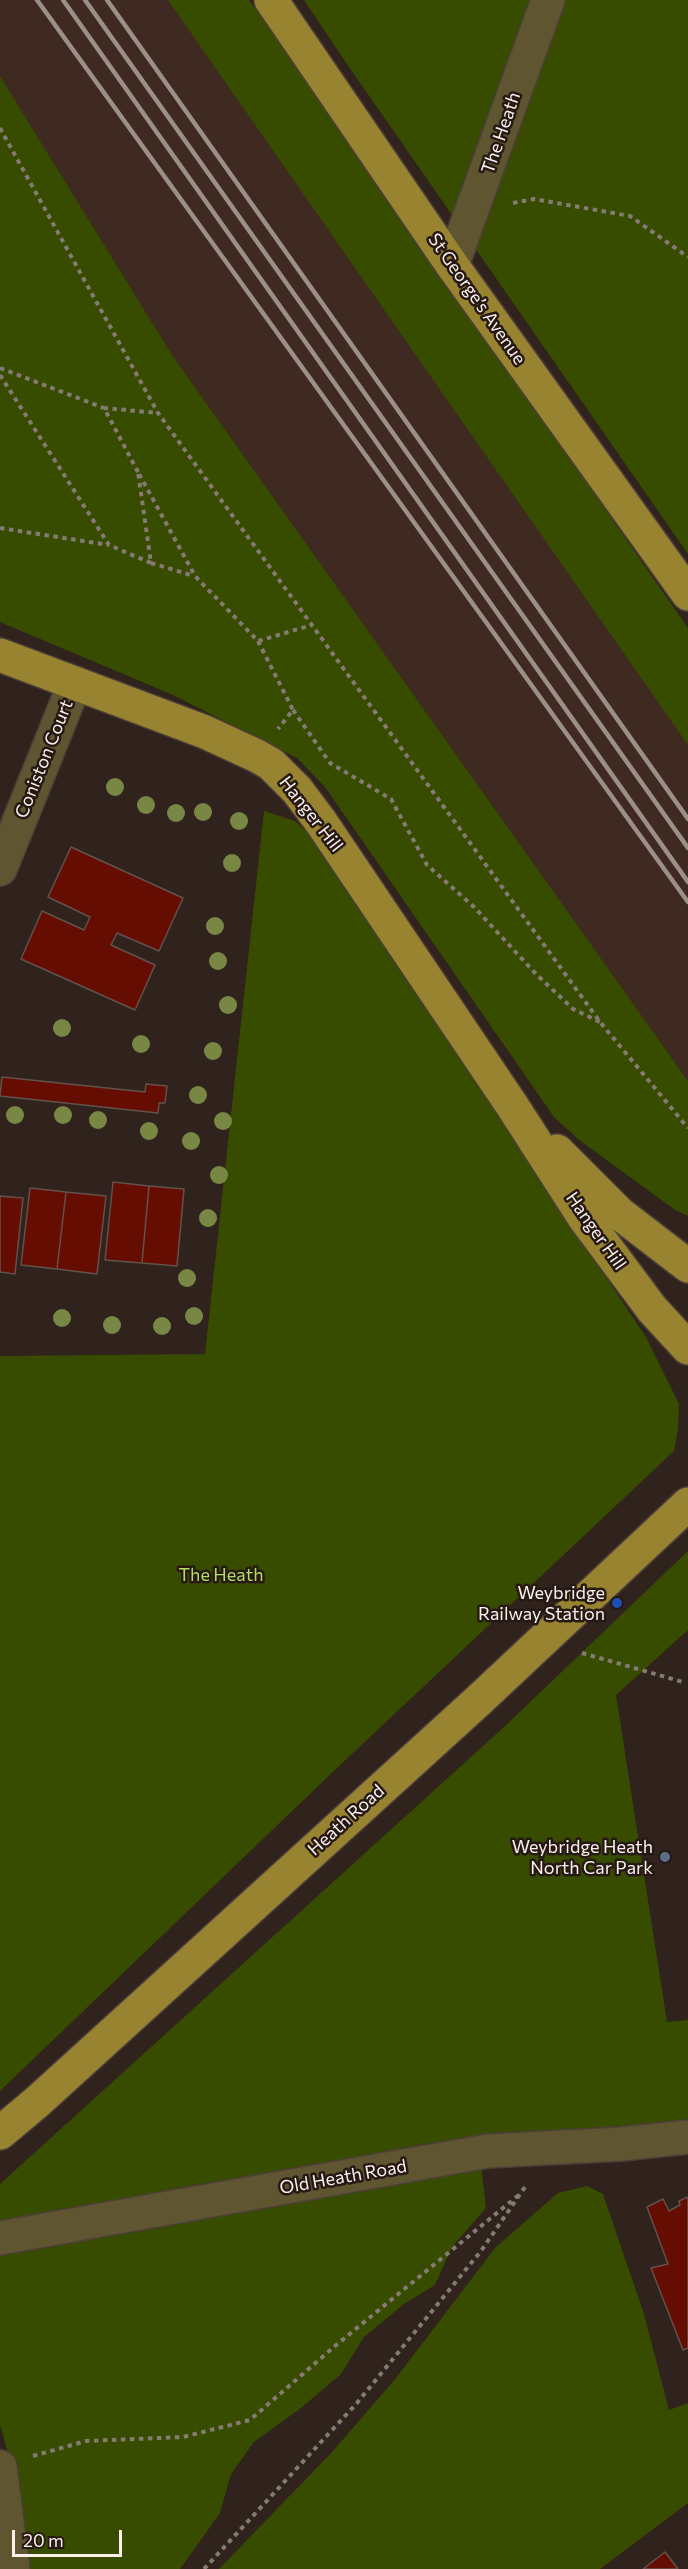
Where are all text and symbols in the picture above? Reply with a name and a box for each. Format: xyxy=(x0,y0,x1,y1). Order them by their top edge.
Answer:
street label: The Heath xyxy=(477,89,525,177)
street label: St George’s Avenue xyxy=(424,229,530,369)
street label: Coniston Court xyxy=(10,697,78,821)
street label: Hanger Hill xyxy=(275,772,347,856)
street label: Hanger Hill xyxy=(561,1188,631,1274)
park label: The Heath xyxy=(179,1564,263,1586)
place label: Weybridge Railway Station xyxy=(478,1582,605,1624)
marker: Weybridge Railway Station xyxy=(610,1596,624,1610)
street label: Heath Road xyxy=(303,1780,389,1860)
place label: Weybridge Heath North Car Park xyxy=(512,1836,653,1878)
marker: Weybridge Heath North Car Park xyxy=(658,1850,672,1864)
street label: Old Heath Road xyxy=(278,2155,408,2199)
scale bar xyxy=(15,2518,124,2556)
text: 20 m xyxy=(23,2529,64,2551)

